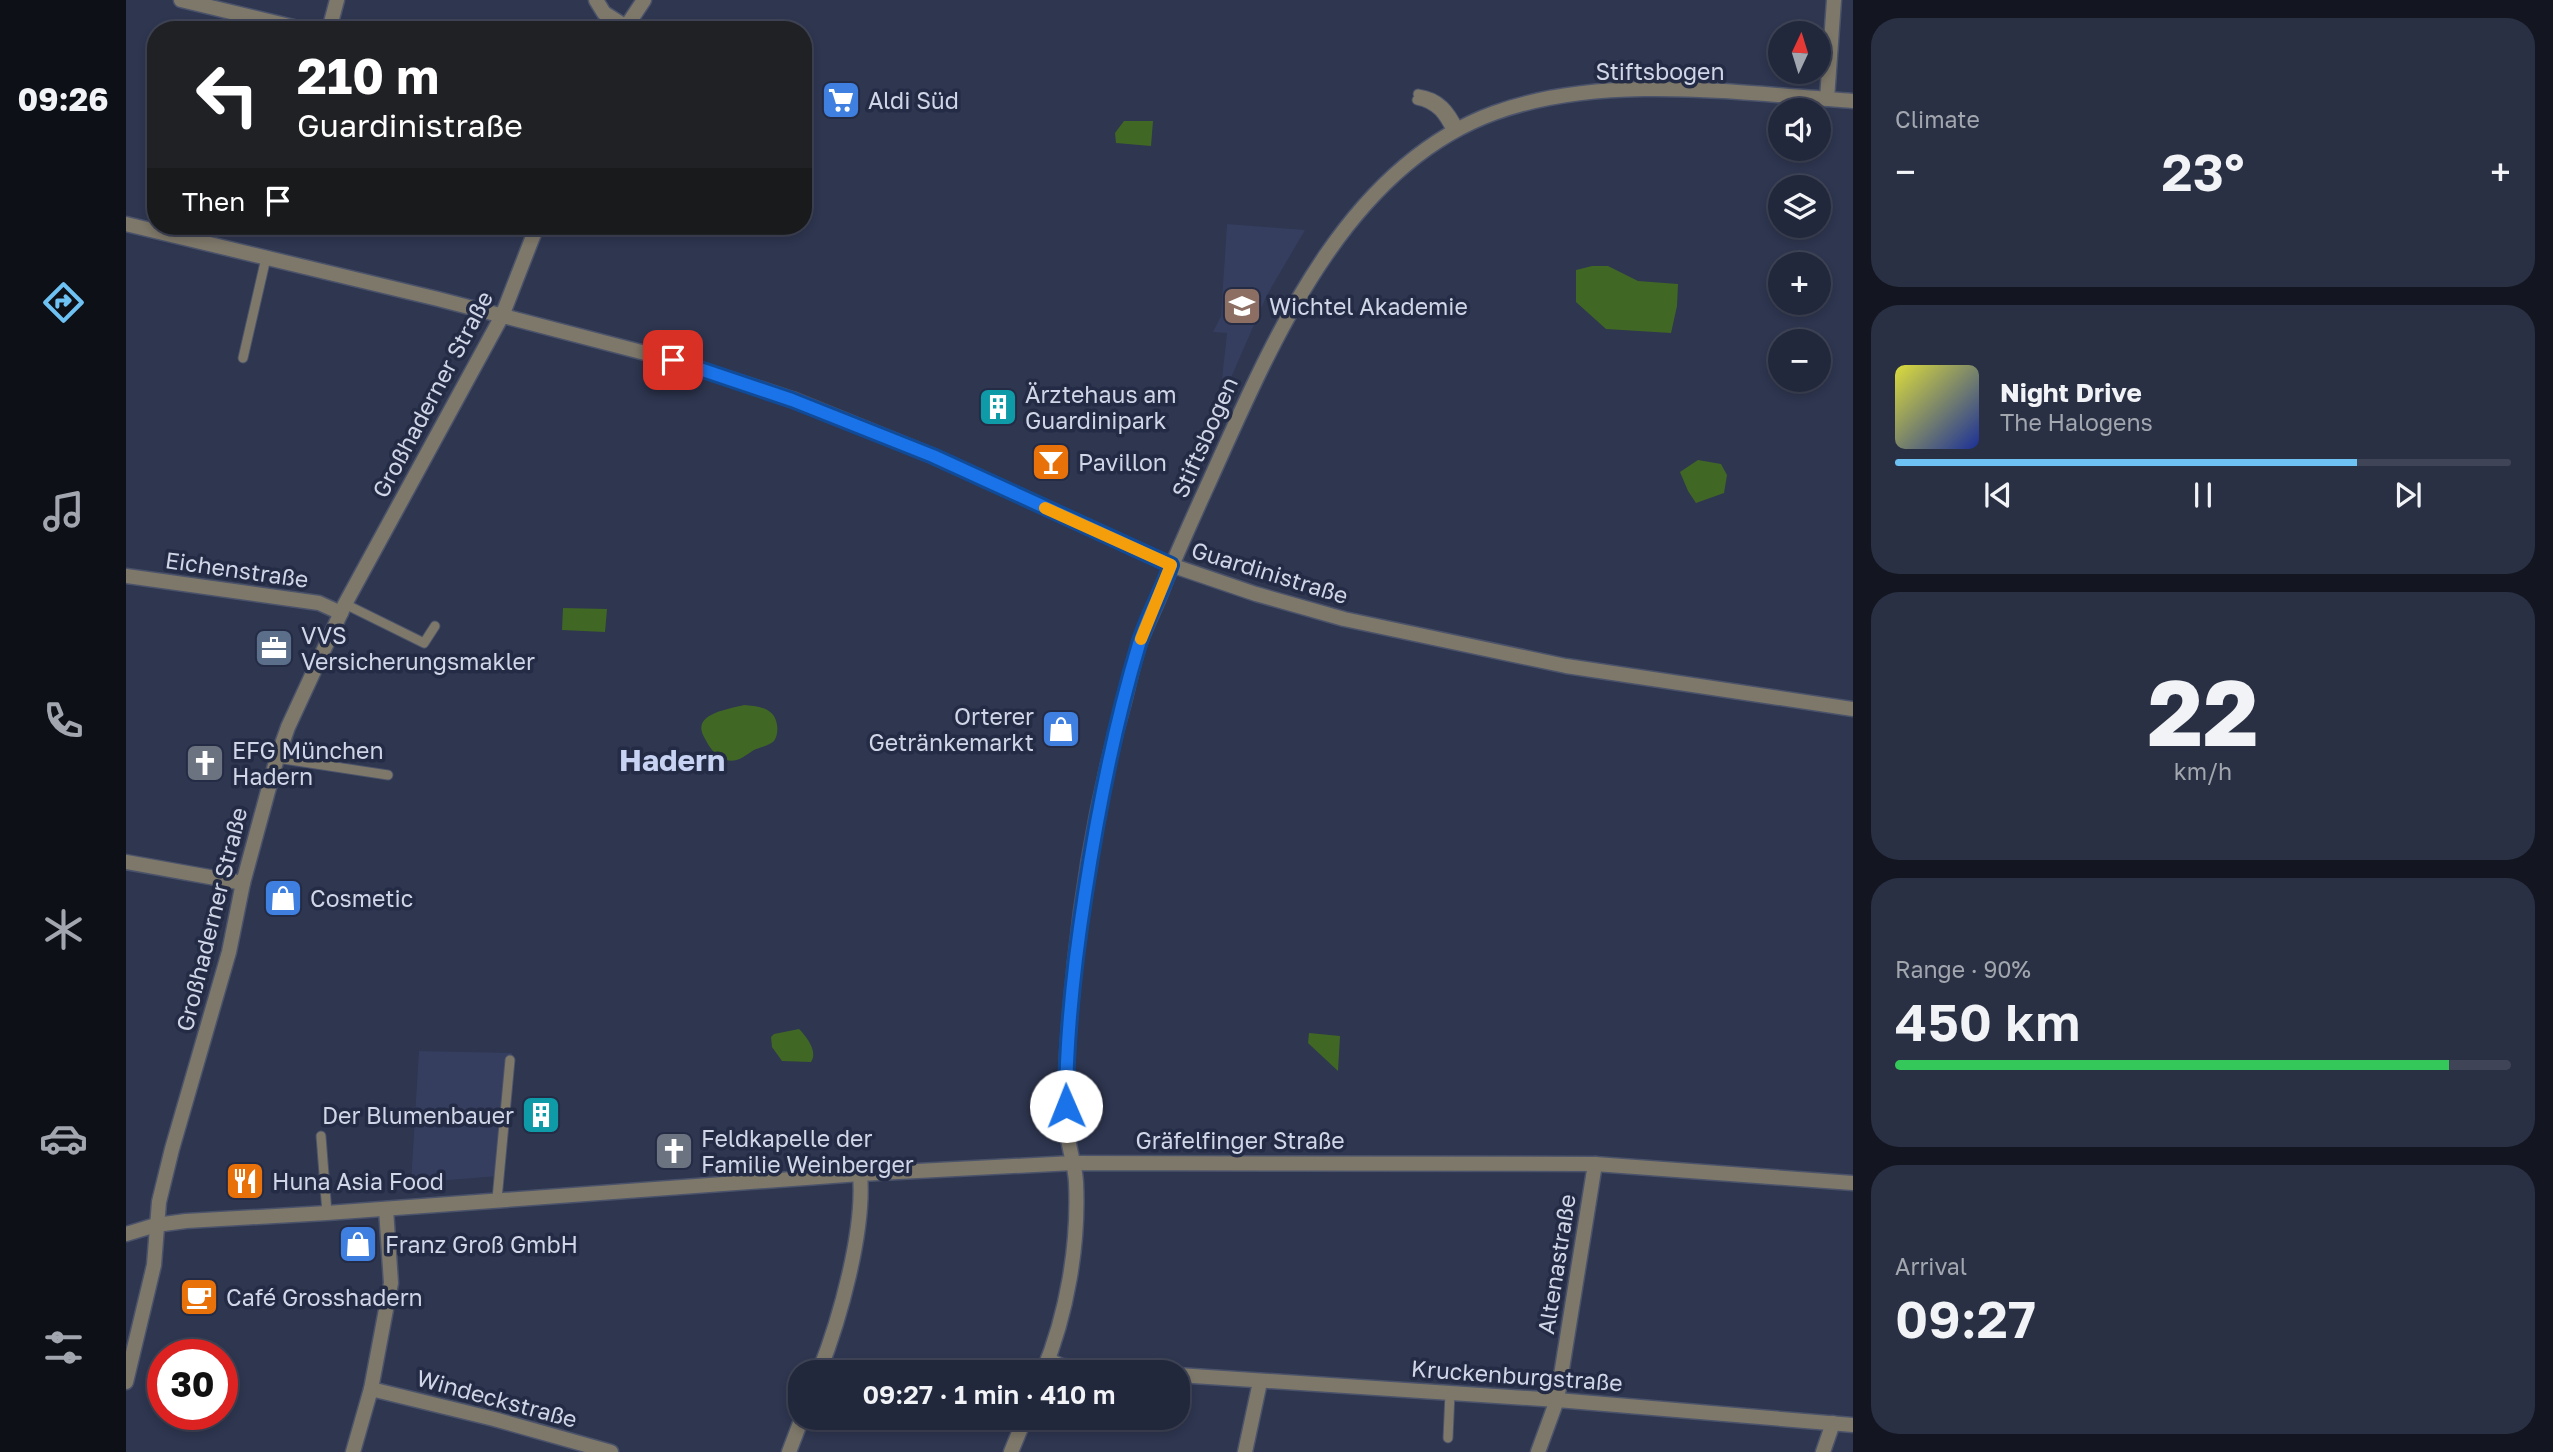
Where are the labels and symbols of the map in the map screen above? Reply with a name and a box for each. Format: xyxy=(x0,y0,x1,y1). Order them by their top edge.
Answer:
north arrow xyxy=(1768,21,1830,84)
street label: Stiftsbogen xyxy=(1595,57,1725,85)
supermarket icon: Aldi Süd xyxy=(820,79,862,121)
place label: Aldi Süd xyxy=(868,86,959,114)
school or university icon: Wichtel Akademie xyxy=(1221,285,1263,327)
street label: Großhaderner Straße xyxy=(366,286,498,502)
place label: Wichtel Akademie xyxy=(1269,292,1468,320)
pin xyxy=(643,330,703,390)
street label: Stiftsbogen xyxy=(1165,372,1243,502)
place label: Ärztehaus am Guardinipark xyxy=(1025,380,1177,434)
building icon: Ärztehaus am Guardinipark xyxy=(977,386,1019,428)
bar icon: Pavillon xyxy=(1030,441,1072,483)
place label: Pavillon xyxy=(1078,448,1167,476)
street label: Guardinistraße xyxy=(1188,535,1352,609)
street label: Eichenstraße xyxy=(164,545,310,593)
place label: VVS Versicherungsmakler xyxy=(301,621,535,675)
office icon: VVS Versicherungsmakler xyxy=(253,627,295,669)
place label: Orterer Getränkemarkt xyxy=(869,702,1034,756)
shop icon: Orterer Getränkemarkt xyxy=(1040,708,1082,750)
place label: EFG München Hadern xyxy=(232,736,384,790)
church icon: EFG München Hadern xyxy=(184,742,226,784)
district label: Hadern xyxy=(619,742,725,778)
street label: Großhaderner Straße xyxy=(170,804,252,1034)
shop icon: Cosmetic xyxy=(262,877,304,919)
place label: Cosmetic xyxy=(310,884,413,912)
position arrow xyxy=(1029,1069,1103,1143)
building icon: Der Blumenbauer xyxy=(520,1094,562,1136)
place label: Der Blumenbauer xyxy=(322,1101,514,1129)
place label: Feldkapelle der Familie Weinberger xyxy=(701,1124,914,1178)
street label: Gräfelfinger Straße xyxy=(1135,1126,1345,1154)
church icon: Feldkapelle der Familie Weinberger xyxy=(653,1130,695,1172)
restaurant icon: Huna Asia Food xyxy=(224,1160,266,1202)
place label: Huna Asia Food xyxy=(272,1167,444,1195)
street label: Altenastraße xyxy=(1531,1192,1581,1336)
shop icon: Franz Groß GmbH xyxy=(337,1223,379,1265)
place label: Franz Groß GmbH xyxy=(385,1230,578,1258)
cafe icon: Café Grosshadern xyxy=(178,1276,220,1318)
place label: Café Grosshadern xyxy=(226,1283,423,1311)
speed limit sign: 30 xyxy=(147,1339,238,1430)
street label: Kruckenburgstraße xyxy=(1410,1354,1624,1396)
street label: Windeckstraße xyxy=(414,1363,580,1433)

